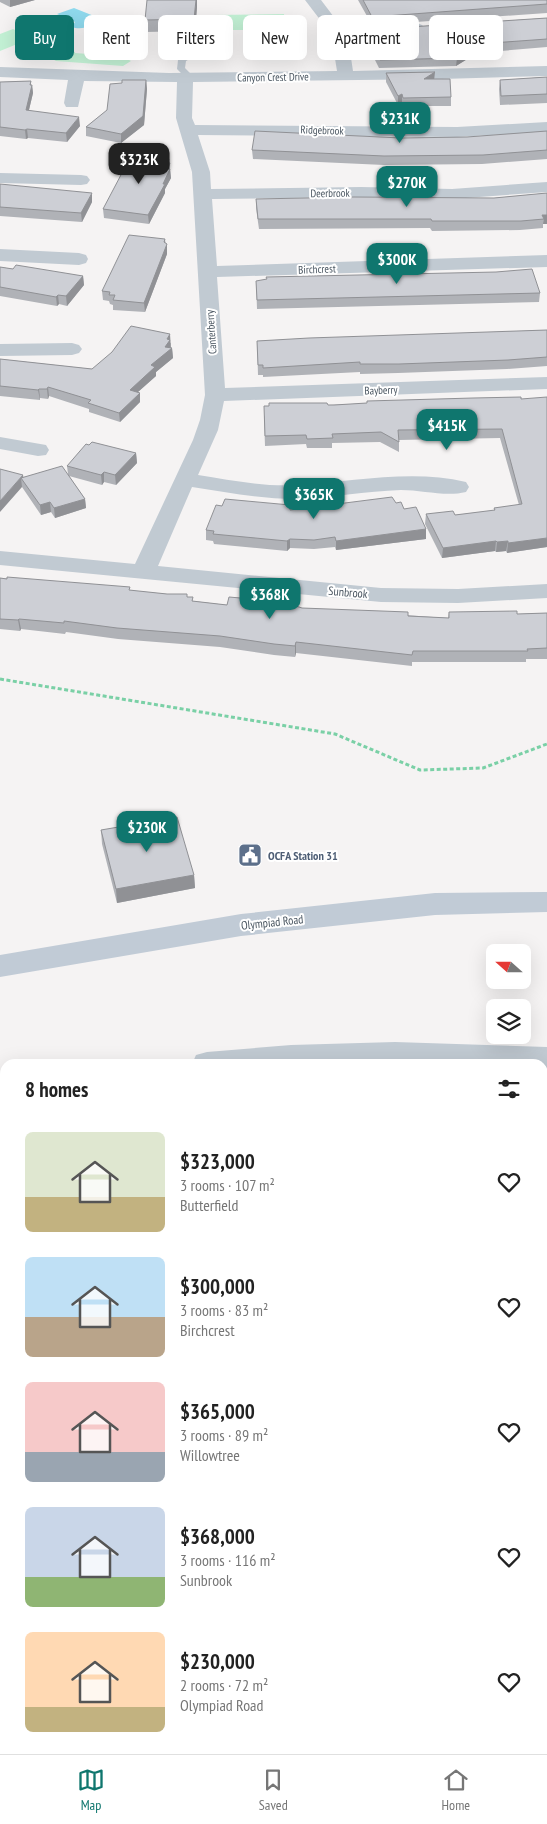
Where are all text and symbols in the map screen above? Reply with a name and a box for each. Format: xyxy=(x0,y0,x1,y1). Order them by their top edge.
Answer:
chip: Buy xyxy=(15,15,74,60)
chip: Rent xyxy=(84,15,148,60)
chip: Filters xyxy=(158,15,233,60)
chip: New xyxy=(243,15,307,60)
chip: Apartment xyxy=(317,15,419,60)
chip: House xyxy=(429,15,503,60)
street label: Canyon Crest Drive xyxy=(237,69,309,85)
pin: $231K xyxy=(365,102,435,144)
text: $231K xyxy=(381,108,419,128)
street label: Ridgebrook xyxy=(300,122,345,138)
pin: $323K xyxy=(104,142,174,185)
text: $323K xyxy=(120,149,158,169)
pin: $270K xyxy=(372,166,442,208)
text: $270K xyxy=(388,172,426,192)
street label: Deerbrook xyxy=(310,186,351,200)
pin: $300K xyxy=(362,242,432,285)
text: $300K xyxy=(378,249,416,269)
street label: Birchcrest xyxy=(298,261,336,277)
street label: Canterberry xyxy=(202,309,220,354)
street label: Bayberry xyxy=(364,382,399,398)
pin: $415K xyxy=(412,408,482,451)
text: $415K xyxy=(428,415,466,435)
pin: $365K xyxy=(279,478,349,520)
text: $365K xyxy=(295,484,333,504)
pin: $368K xyxy=(235,578,305,620)
street label: Sunbrook xyxy=(328,583,368,601)
text: $368K xyxy=(251,584,289,604)
pin: $230K xyxy=(112,810,182,853)
text: $230K xyxy=(128,817,166,837)
public building icon: OCFA Station 31 xyxy=(237,842,263,868)
place label: OCFA Station 31 xyxy=(268,848,338,863)
street label: Olympiad Road xyxy=(240,911,304,933)
north arrow xyxy=(486,944,531,989)
map controls xyxy=(486,944,531,1044)
button: layers xyxy=(486,999,531,1044)
icon: filters xyxy=(495,1075,523,1103)
text: 8 homes xyxy=(25,1076,88,1103)
text: $323,000 xyxy=(180,1148,255,1175)
icon: home xyxy=(65,1152,125,1212)
icon: heart xyxy=(495,1168,523,1196)
text: 3 rooms · 107 m² xyxy=(180,1175,275,1195)
text: Butterfield xyxy=(180,1195,238,1215)
text: $300,000 xyxy=(180,1273,255,1300)
icon: home xyxy=(65,1277,125,1337)
icon: heart xyxy=(495,1293,523,1321)
text: 3 rooms · 83 m² xyxy=(180,1300,268,1320)
text: Birchcrest xyxy=(180,1320,235,1340)
text: $365,000 xyxy=(180,1398,255,1425)
icon: home xyxy=(65,1402,125,1462)
icon: heart xyxy=(495,1418,523,1446)
text: 3 rooms · 89 m² xyxy=(180,1425,268,1445)
text: Willowtree xyxy=(180,1445,240,1465)
text: $368,000 xyxy=(180,1523,255,1550)
icon: home xyxy=(65,1527,125,1587)
icon: heart xyxy=(495,1543,523,1571)
text: 3 rooms · 116 m² xyxy=(180,1550,276,1570)
text: Sunbrook xyxy=(180,1570,232,1590)
text: $230,000 xyxy=(180,1648,255,1675)
icon: home xyxy=(65,1652,125,1712)
icon: heart xyxy=(495,1668,523,1696)
text: 2 rooms · 72 m² xyxy=(180,1675,268,1695)
text: Olympiad Road xyxy=(180,1695,263,1715)
tab: Map xyxy=(77,1766,105,1814)
tab: Saved xyxy=(259,1766,288,1814)
tab: Home xyxy=(442,1766,470,1814)

